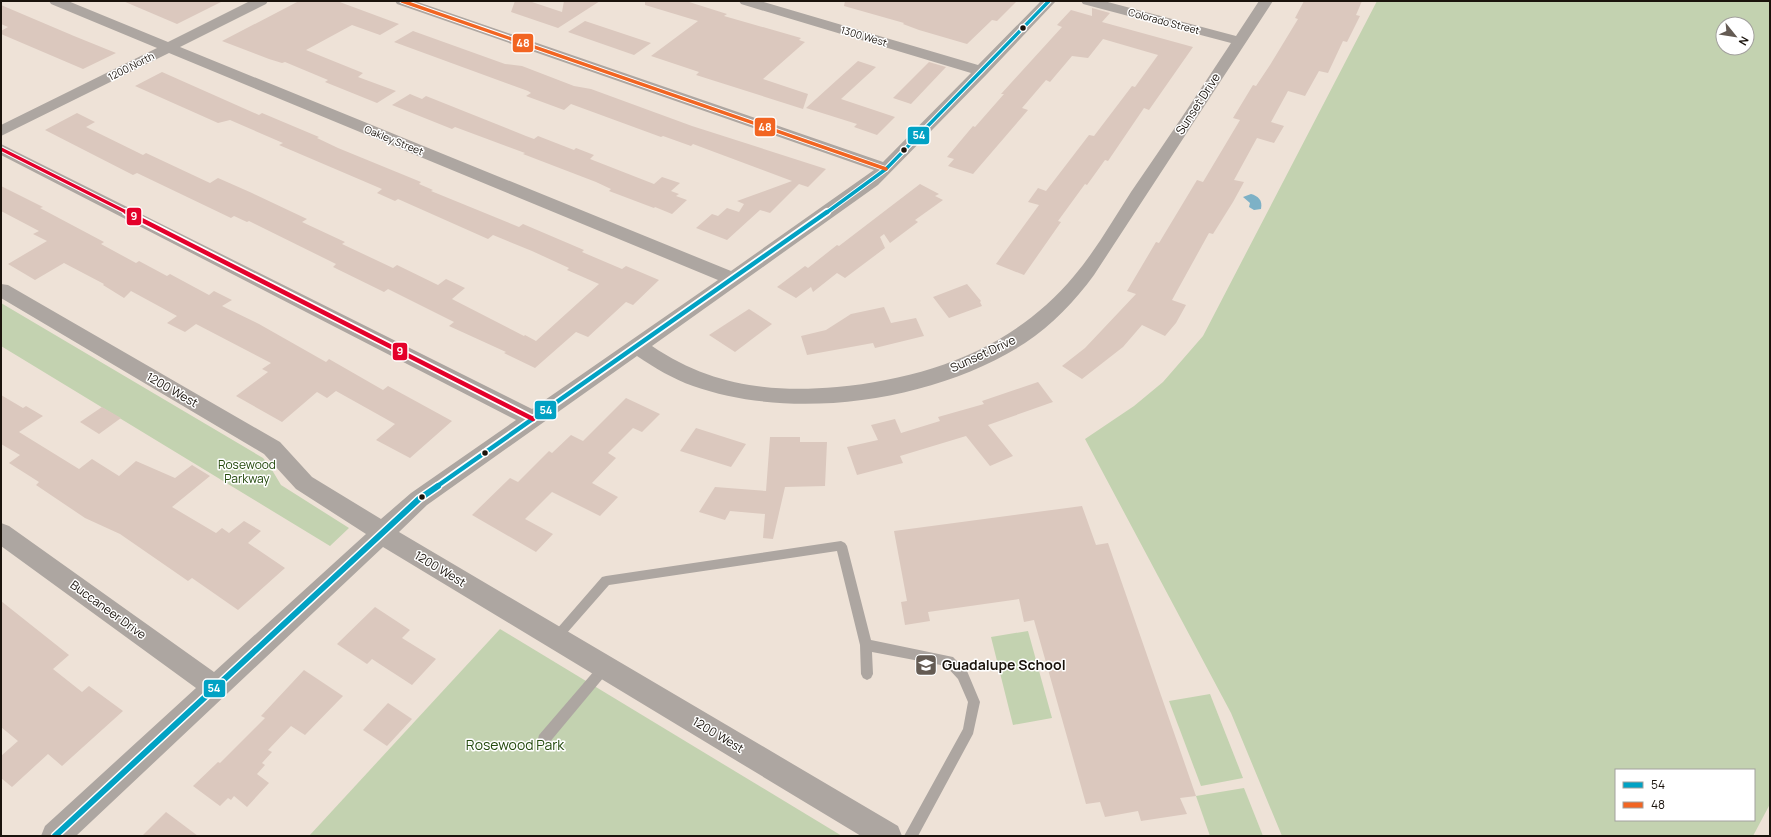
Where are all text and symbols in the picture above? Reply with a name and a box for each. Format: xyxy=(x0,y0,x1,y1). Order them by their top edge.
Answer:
street label: Colorado Street xyxy=(1127,5,1201,37)
north arrow xyxy=(1715,16,1755,56)
street label: 1300 West xyxy=(839,22,889,50)
unlabelled marker xyxy=(1018,23,1028,33)
line badge: 48 xyxy=(512,33,534,53)
text: N xyxy=(1736,34,1753,49)
text: 48 xyxy=(516,35,530,50)
street label: 1200 North xyxy=(105,48,157,84)
street label: Sunset Drive xyxy=(1171,70,1224,138)
line badge: 48 xyxy=(754,117,776,137)
text: 48 xyxy=(758,119,772,134)
street label: Oakley Street xyxy=(362,122,426,158)
line badge: 54 xyxy=(907,126,930,145)
text: 54 xyxy=(912,127,926,142)
unlabelled marker xyxy=(899,145,909,155)
line badge: 9 xyxy=(126,207,142,226)
text: 9 xyxy=(131,208,138,223)
street label: Sunset Drive xyxy=(947,331,1018,376)
line badge: 9 xyxy=(392,342,408,361)
text: 9 xyxy=(397,343,404,358)
street label: 1200 West xyxy=(143,368,201,411)
line badge: 54 xyxy=(534,400,557,420)
text: 54 xyxy=(539,402,553,417)
unlabelled marker xyxy=(480,448,490,458)
park label: Rosewood Parkway xyxy=(218,456,276,487)
unlabelled marker xyxy=(417,492,427,502)
street label: 1200 West xyxy=(411,547,469,591)
street label: Buccaneer Drive xyxy=(67,576,150,643)
school or university icon: Guadalupe School xyxy=(913,652,939,678)
place label: Guadalupe School xyxy=(942,655,1066,674)
line badge: 54 xyxy=(203,679,226,698)
text: 54 xyxy=(207,680,221,695)
street label: 1200 West xyxy=(689,713,747,757)
park label: Rosewood Park xyxy=(466,735,565,754)
legend xyxy=(1615,769,1755,821)
text: 54 xyxy=(1651,776,1665,793)
text: 48 xyxy=(1651,796,1665,813)

